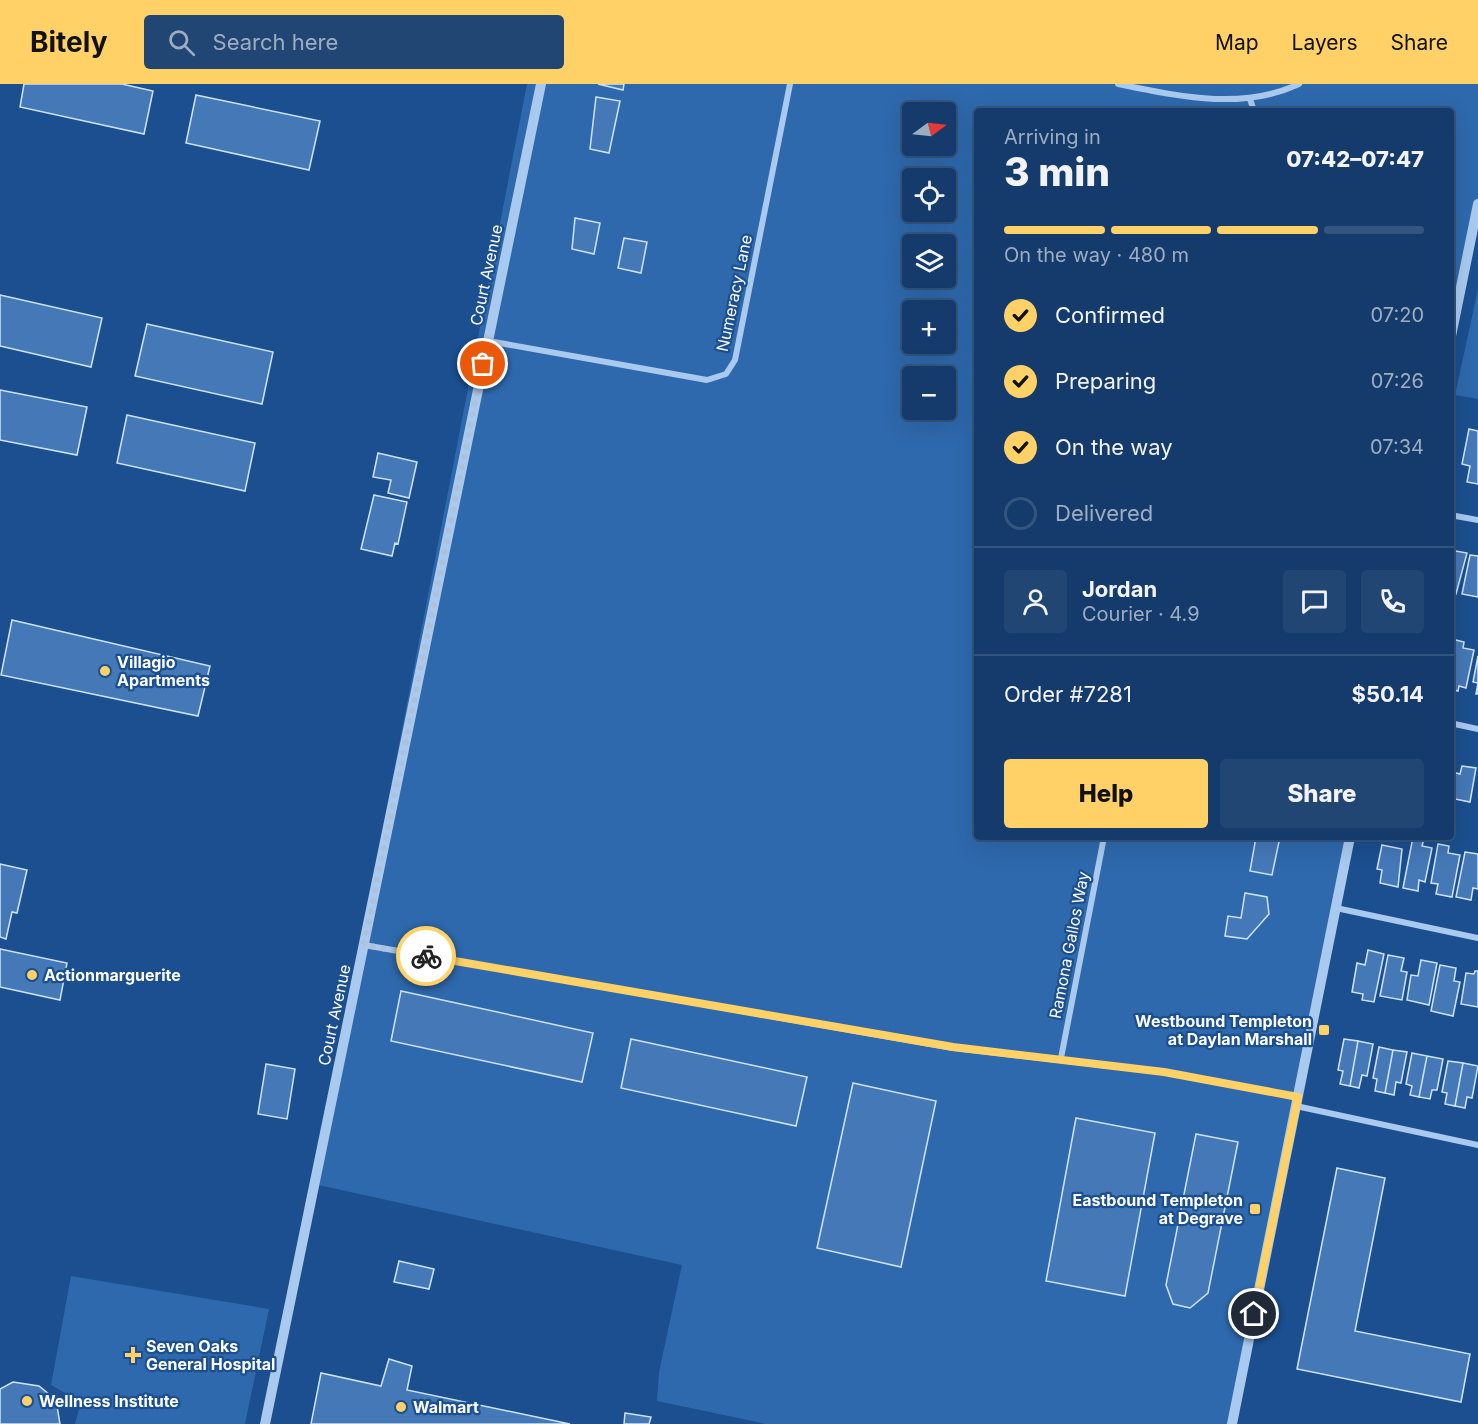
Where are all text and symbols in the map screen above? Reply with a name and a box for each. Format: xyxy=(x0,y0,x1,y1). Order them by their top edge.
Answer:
search box xyxy=(144,15,564,69)
text: Bitely xyxy=(30,25,108,59)
icon: search xyxy=(165,26,198,59)
text: Search here xyxy=(213,29,338,55)
text: Map xyxy=(1215,30,1259,55)
text: Layers xyxy=(1292,30,1358,55)
text: Share xyxy=(1391,30,1448,55)
north arrow xyxy=(902,102,956,156)
map controls xyxy=(902,102,956,420)
text: Arriving in xyxy=(1004,125,1101,149)
text: 07:42–07:47 xyxy=(1286,146,1424,172)
text: 3 min xyxy=(1004,148,1110,195)
button: locate xyxy=(902,168,956,222)
street label: Court Avenue xyxy=(466,223,506,327)
street label: Numeracy Lane xyxy=(712,233,756,353)
button: layers xyxy=(902,234,956,288)
text: On the way · 480 m xyxy=(1004,243,1189,267)
icon: check xyxy=(1004,299,1037,332)
button: + xyxy=(902,300,956,354)
text: Confirmed xyxy=(1055,302,1165,328)
text: 07:20 xyxy=(1371,303,1424,327)
pin xyxy=(457,338,508,389)
icon: bag xyxy=(466,347,499,380)
icon: check xyxy=(1004,365,1037,398)
button: − xyxy=(902,366,956,420)
text: Preparing xyxy=(1055,368,1156,394)
text: 07:26 xyxy=(1371,369,1424,393)
icon: check xyxy=(1004,431,1037,464)
text: On the way xyxy=(1055,434,1173,460)
text: 07:34 xyxy=(1370,435,1424,459)
text: Delivered xyxy=(1055,500,1153,526)
button: person xyxy=(1004,570,1067,633)
button: chat xyxy=(1283,570,1346,633)
button: phone xyxy=(1361,570,1424,633)
text: Jordan xyxy=(1082,576,1157,602)
text: Courier · 4.9 xyxy=(1082,602,1200,626)
place label: Villagio Apartments xyxy=(117,652,210,690)
marker: Villagio Apartments xyxy=(98,664,112,678)
text: Order #7281 xyxy=(1004,681,1132,707)
text: $50.14 xyxy=(1352,681,1424,707)
button: Help xyxy=(1004,759,1208,828)
button: Share xyxy=(1220,759,1424,828)
street label: Ramona Gallos Way xyxy=(1045,870,1093,1020)
courier xyxy=(396,926,456,986)
icon: bike xyxy=(410,940,443,973)
street label: Court Avenue xyxy=(314,963,354,1067)
place label: Actionmarguerite xyxy=(44,965,181,985)
marker: Actionmarguerite xyxy=(25,968,39,982)
place label: Westbound Templeton at Daylan Marshall xyxy=(1135,1011,1312,1049)
marker: Westbound Templeton at Daylan Marshall xyxy=(1317,1023,1331,1037)
place label: Eastbound Templeton at Degrave xyxy=(1072,1190,1243,1228)
marker: Eastbound Templeton at Degrave xyxy=(1248,1202,1262,1216)
pin xyxy=(1228,1288,1279,1339)
icon: home xyxy=(1237,1297,1270,1330)
place label: Seven Oaks General Hospital xyxy=(146,1336,275,1374)
marker: Seven Oaks General Hospital xyxy=(124,1346,142,1364)
place label: Wellness Institute xyxy=(39,1391,179,1411)
marker: Wellness Institute xyxy=(20,1394,34,1408)
place label: Walmart xyxy=(413,1397,479,1417)
marker: Walmart xyxy=(394,1400,408,1414)

